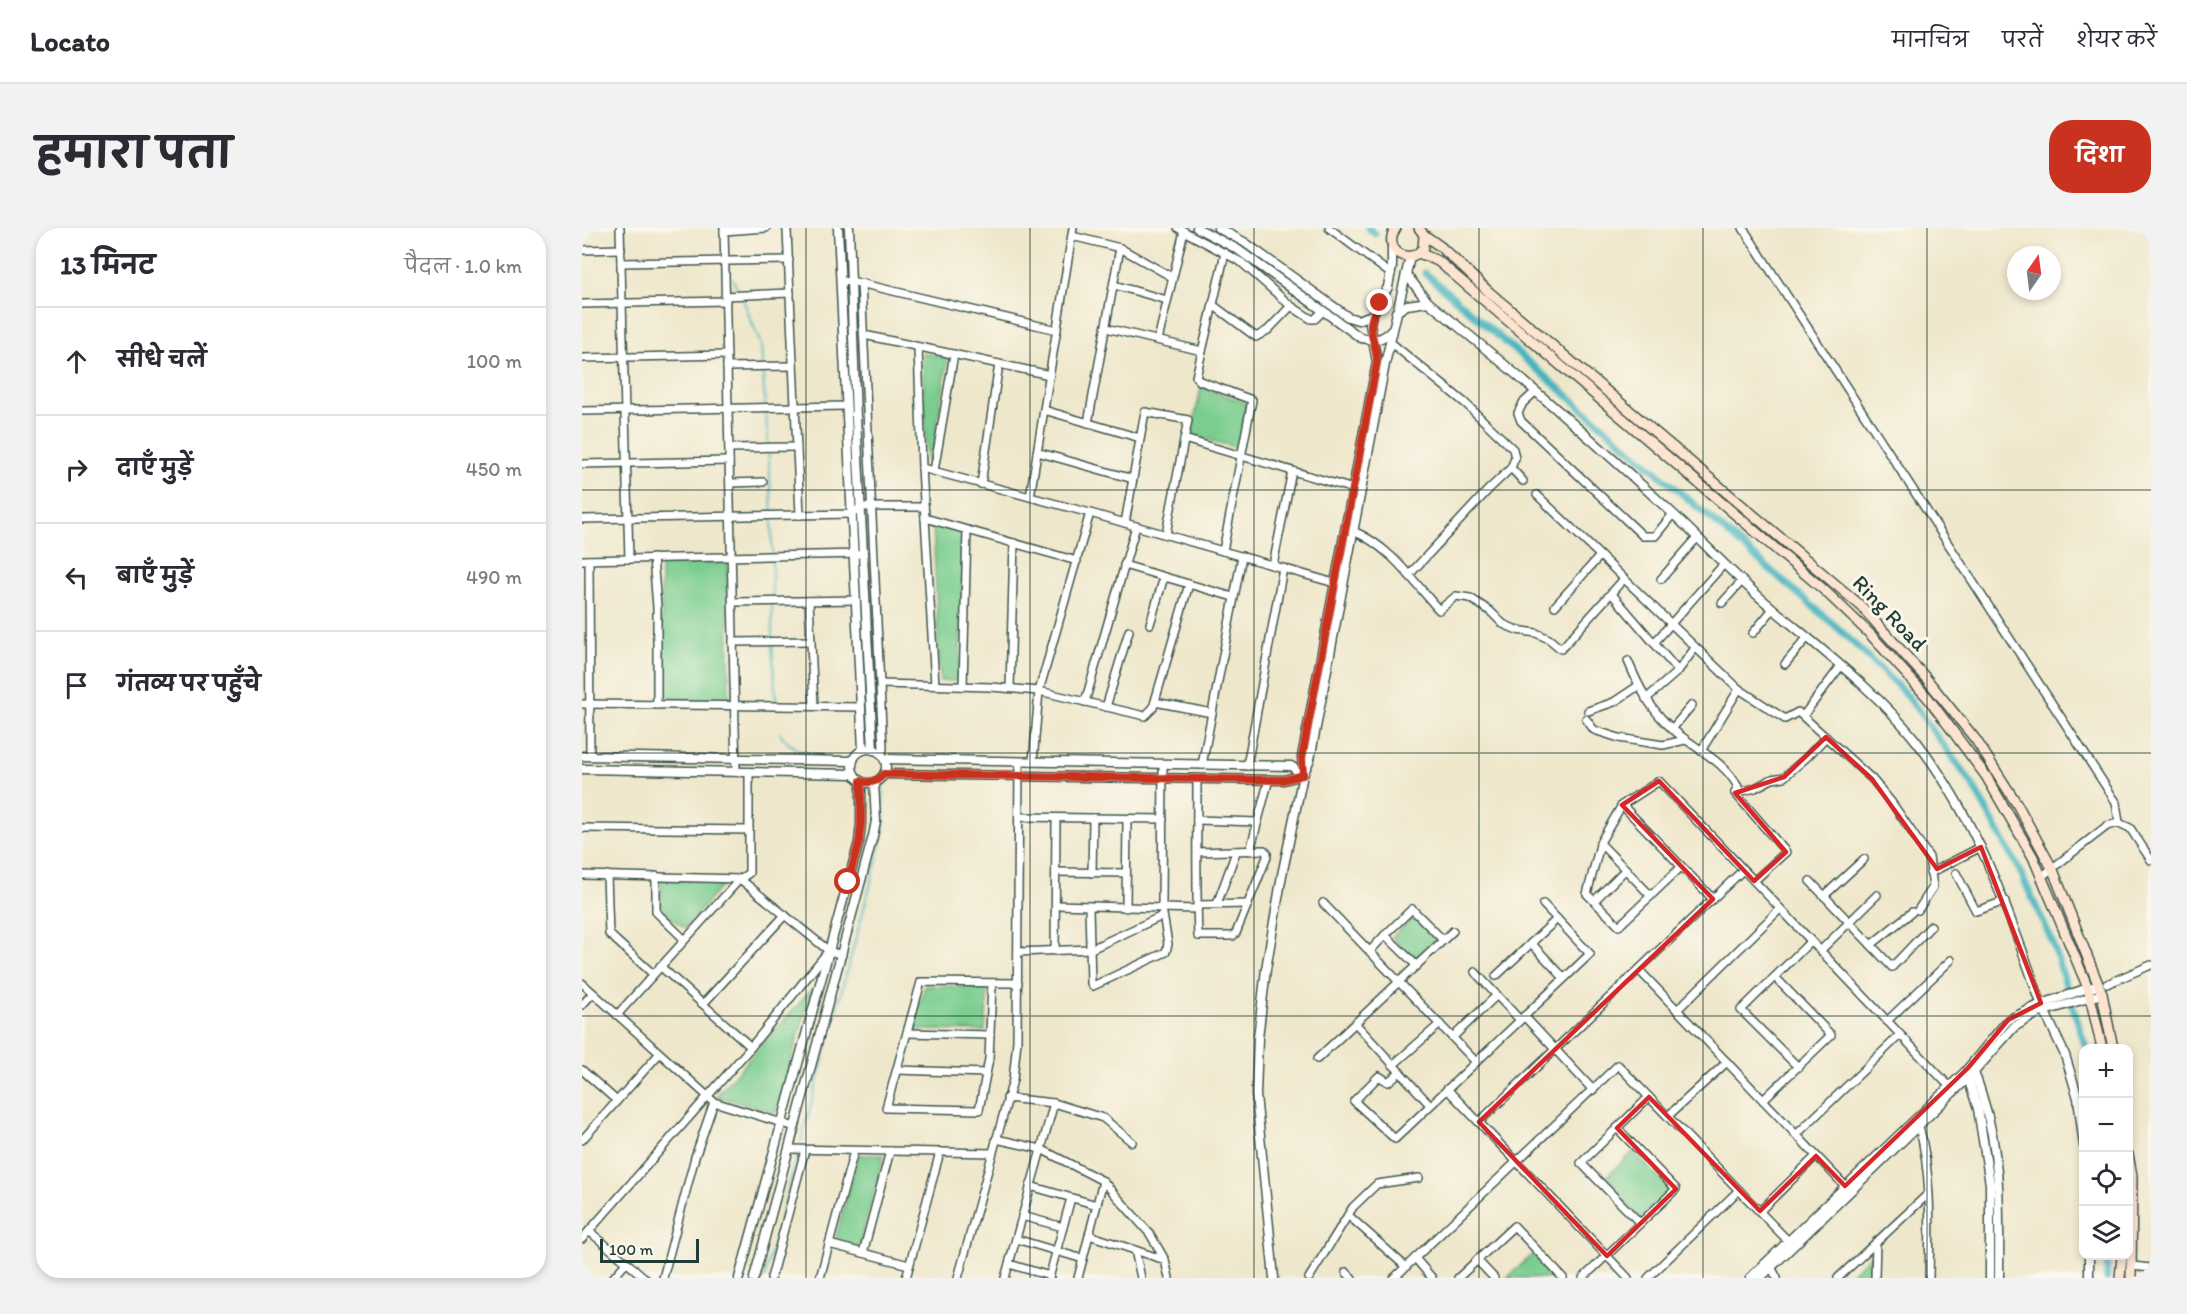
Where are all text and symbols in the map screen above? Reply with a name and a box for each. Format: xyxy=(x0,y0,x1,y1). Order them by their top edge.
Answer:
text: Locato xyxy=(30,24,110,58)
text: मानचित्र xyxy=(1892,27,1969,52)
text: परतें xyxy=(2002,27,2043,52)
text: शेयर करें xyxy=(2076,27,2157,52)
button: दिशा xyxy=(2049,120,2151,193)
text: हमारा पता xyxy=(36,127,232,178)
north arrow xyxy=(2007,246,2061,300)
text: 13 मिनट xyxy=(60,249,155,281)
text: पैदल · 1.0 km xyxy=(404,254,522,278)
route end xyxy=(1366,289,1392,315)
icon: ahead xyxy=(60,345,93,378)
text: सीधे चलें xyxy=(117,346,206,373)
text: 100 m xyxy=(467,349,522,373)
icon: right xyxy=(60,453,93,486)
text: दाएँ मुड़ें xyxy=(117,454,193,481)
text: 450 m xyxy=(466,457,522,481)
icon: left xyxy=(60,561,93,594)
text: बाएँ मुड़ें xyxy=(117,562,194,589)
text: 490 m xyxy=(466,565,522,589)
street label: Ring Road xyxy=(1847,569,1933,657)
icon: arrive xyxy=(60,669,93,702)
text: गंतव्य पर पहुँचे xyxy=(117,670,261,697)
route start xyxy=(834,868,860,894)
map controls xyxy=(2079,1044,2133,1260)
button: + xyxy=(2079,1044,2133,1098)
button: − xyxy=(2079,1098,2133,1152)
button: locate xyxy=(2079,1152,2133,1206)
button: layers xyxy=(2079,1206,2133,1260)
scale bar xyxy=(600,1236,699,1264)
text: 100 m xyxy=(609,1240,653,1259)

